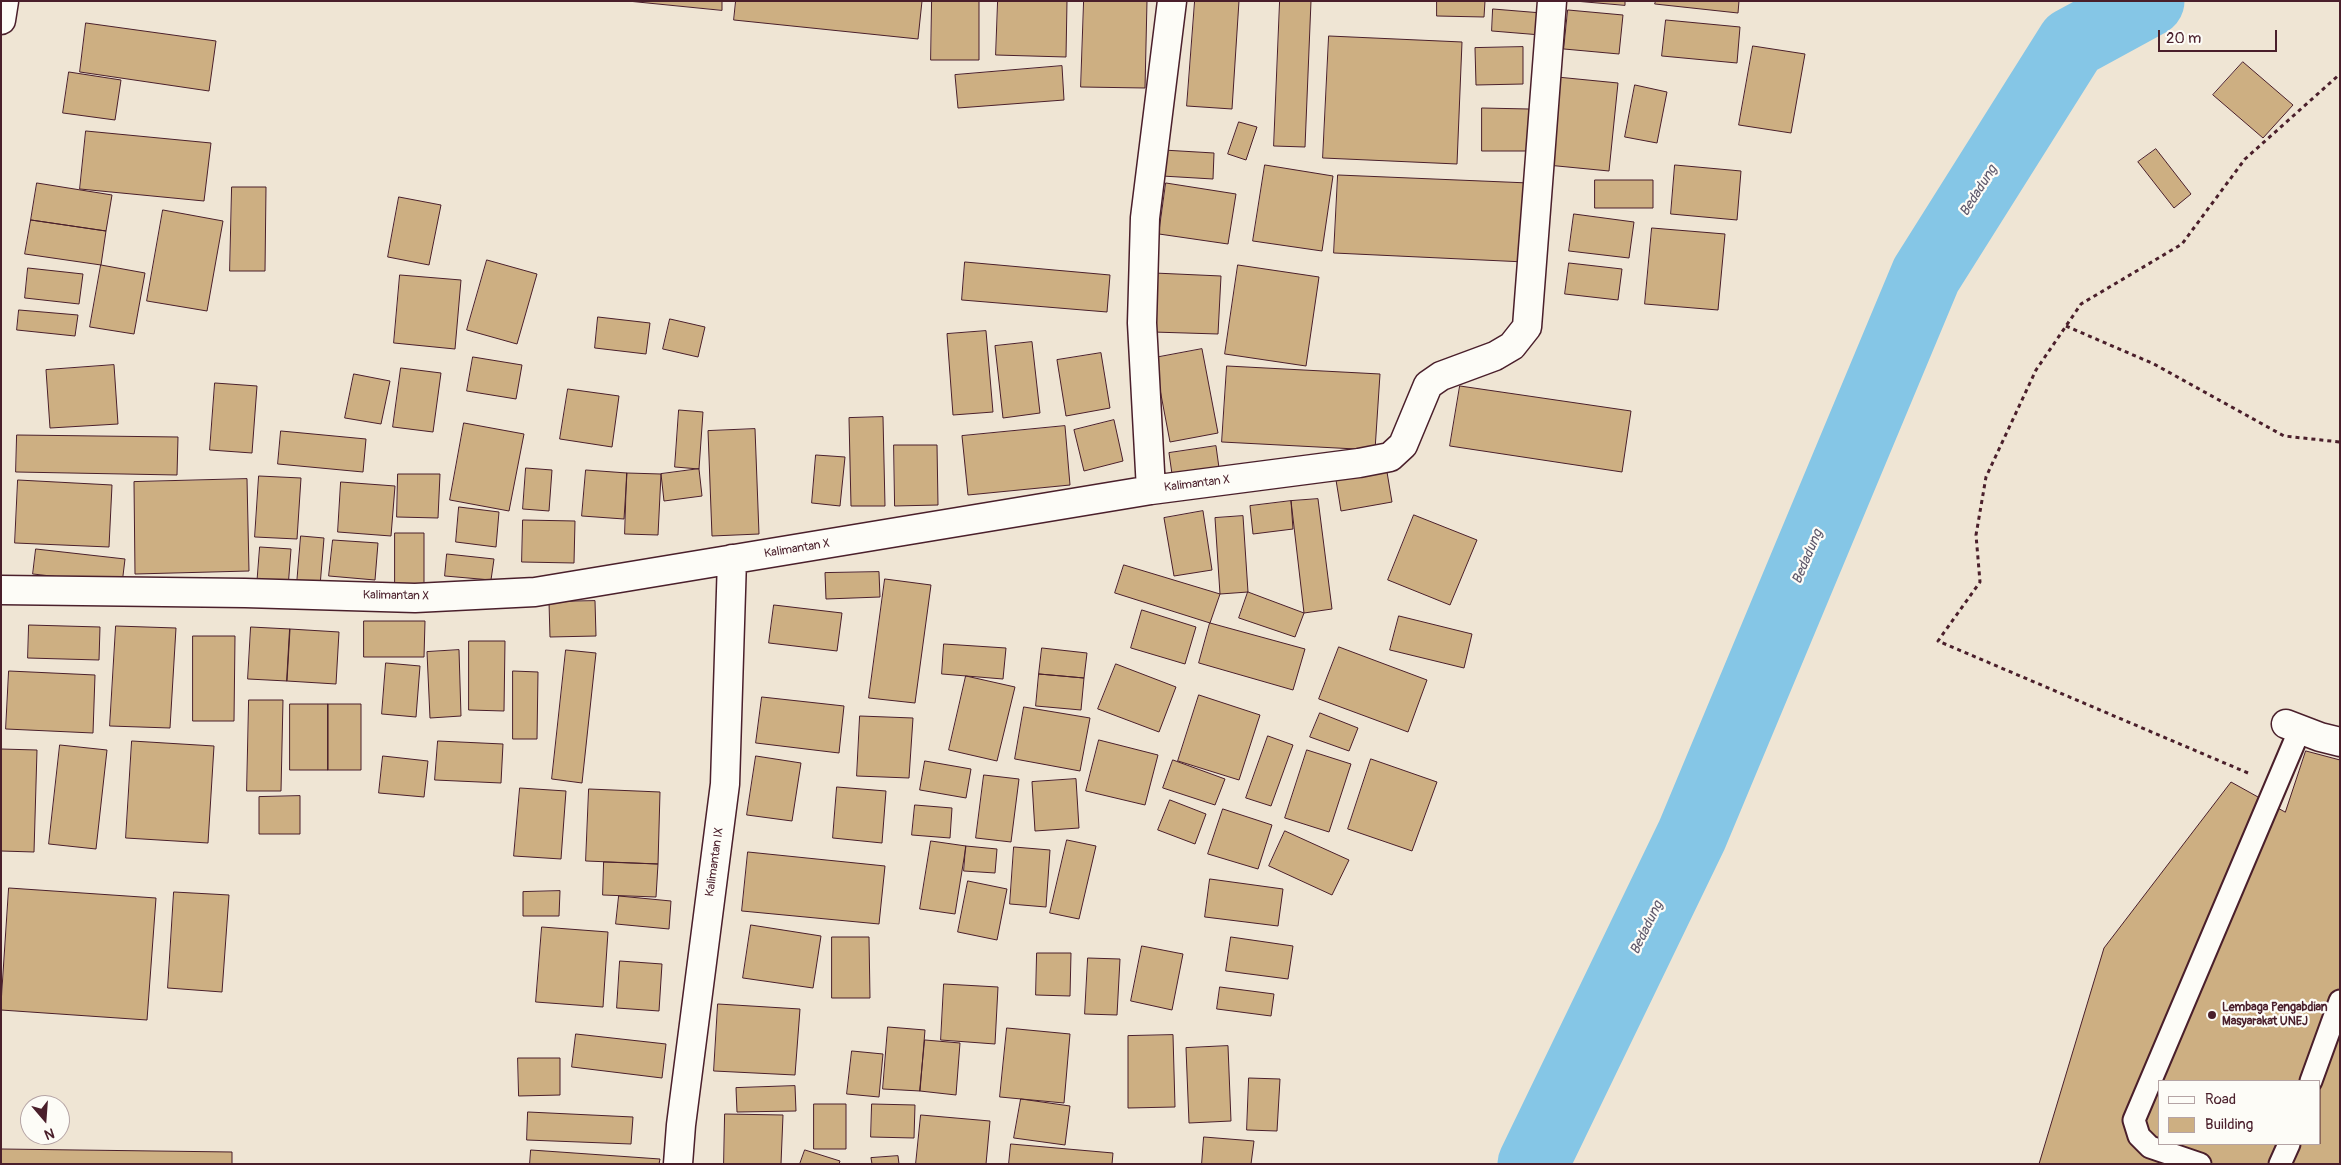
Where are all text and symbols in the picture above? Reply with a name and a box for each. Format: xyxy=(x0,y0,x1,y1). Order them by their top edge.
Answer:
scale bar xyxy=(2161,20,2280,52)
text: 20 m xyxy=(2166,29,2201,48)
water label: Bedadung xyxy=(1957,162,2001,220)
street label: Kalimantan X xyxy=(1163,473,1231,495)
water label: Bedadung xyxy=(1789,527,1827,587)
street label: Kalimantan X xyxy=(763,537,831,561)
street label: Kalimantan X xyxy=(363,588,429,604)
street label: Kalimantan IX xyxy=(703,826,727,898)
water label: Bedadung xyxy=(1627,899,1667,957)
place label: Lembaga Pengabdian Masyarakat UNEJ xyxy=(2222,1001,2328,1029)
marker: Lembaga Pengabdian Masyarakat UNEJ xyxy=(2206,1009,2218,1021)
legend xyxy=(2158,1080,2321,1145)
text: Road xyxy=(2205,1090,2236,1109)
north arrow xyxy=(20,1095,70,1145)
text: Building xyxy=(2205,1115,2253,1134)
text: N xyxy=(42,1124,57,1143)

